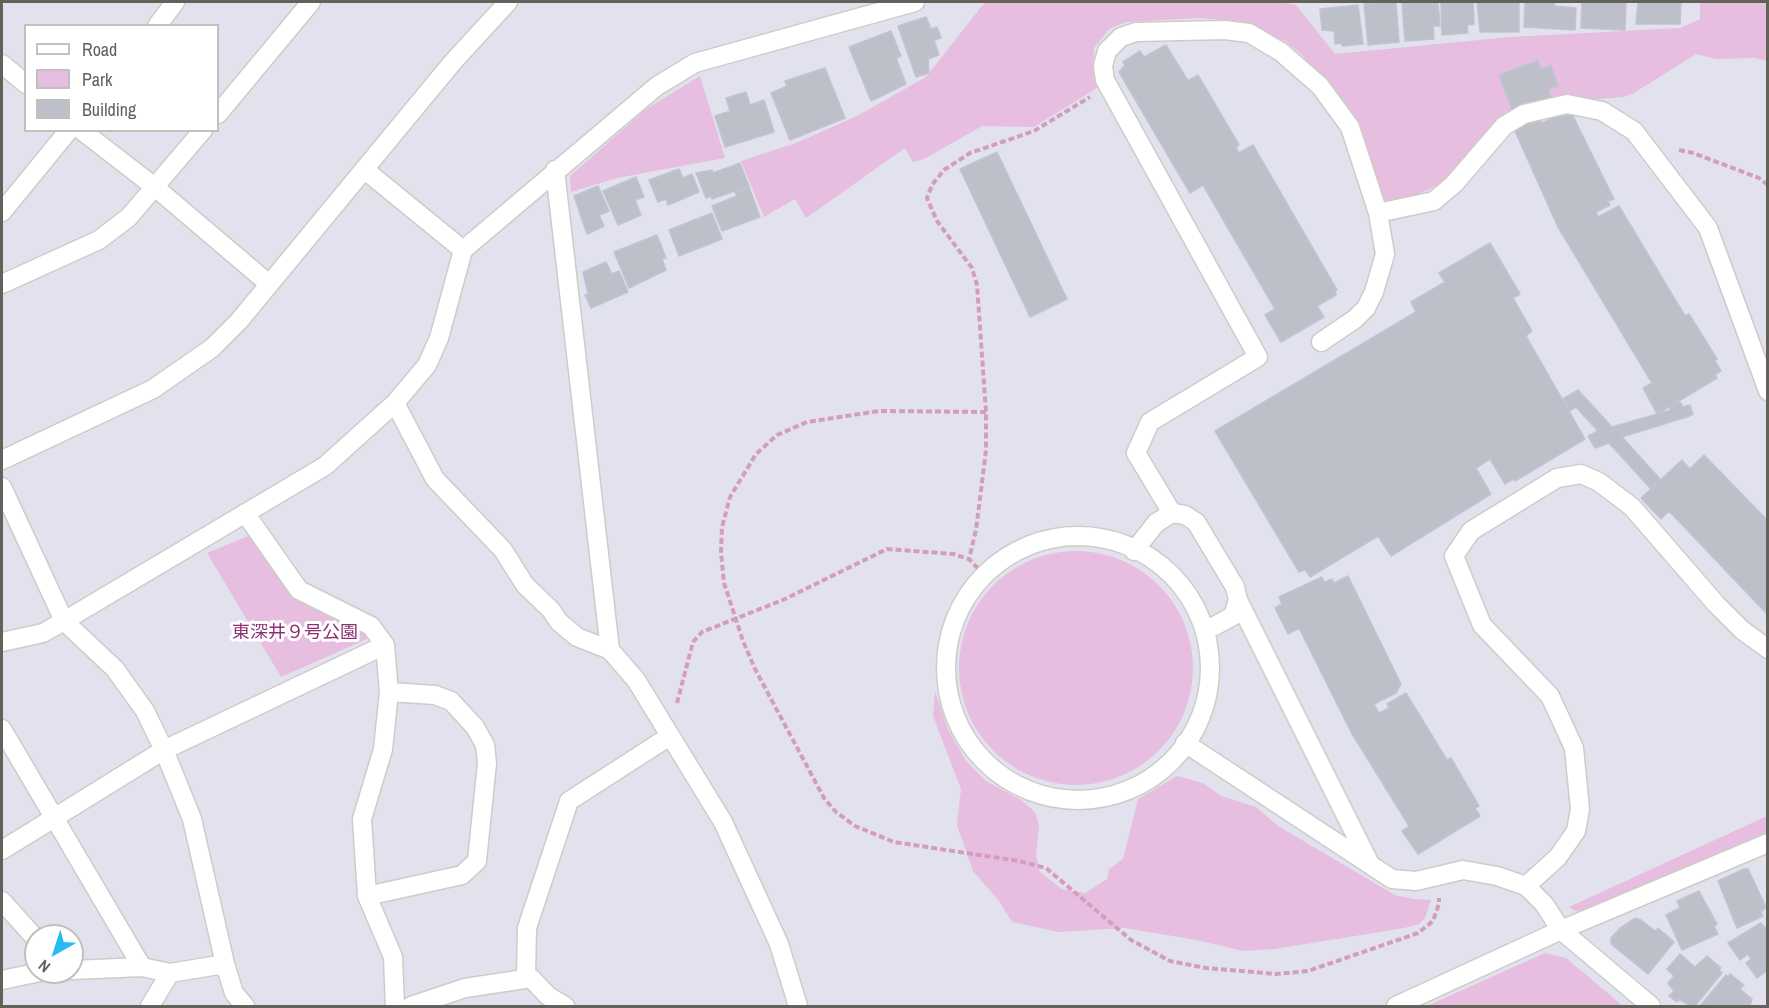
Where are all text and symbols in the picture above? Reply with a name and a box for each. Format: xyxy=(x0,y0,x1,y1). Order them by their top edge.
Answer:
legend xyxy=(24,24,219,132)
text: Road xyxy=(82,37,117,62)
text: Park xyxy=(82,67,112,92)
text: Building xyxy=(82,97,136,122)
park label: 東深井９号公園 xyxy=(232,622,358,644)
north arrow xyxy=(24,924,84,984)
text: N xyxy=(33,955,55,978)

